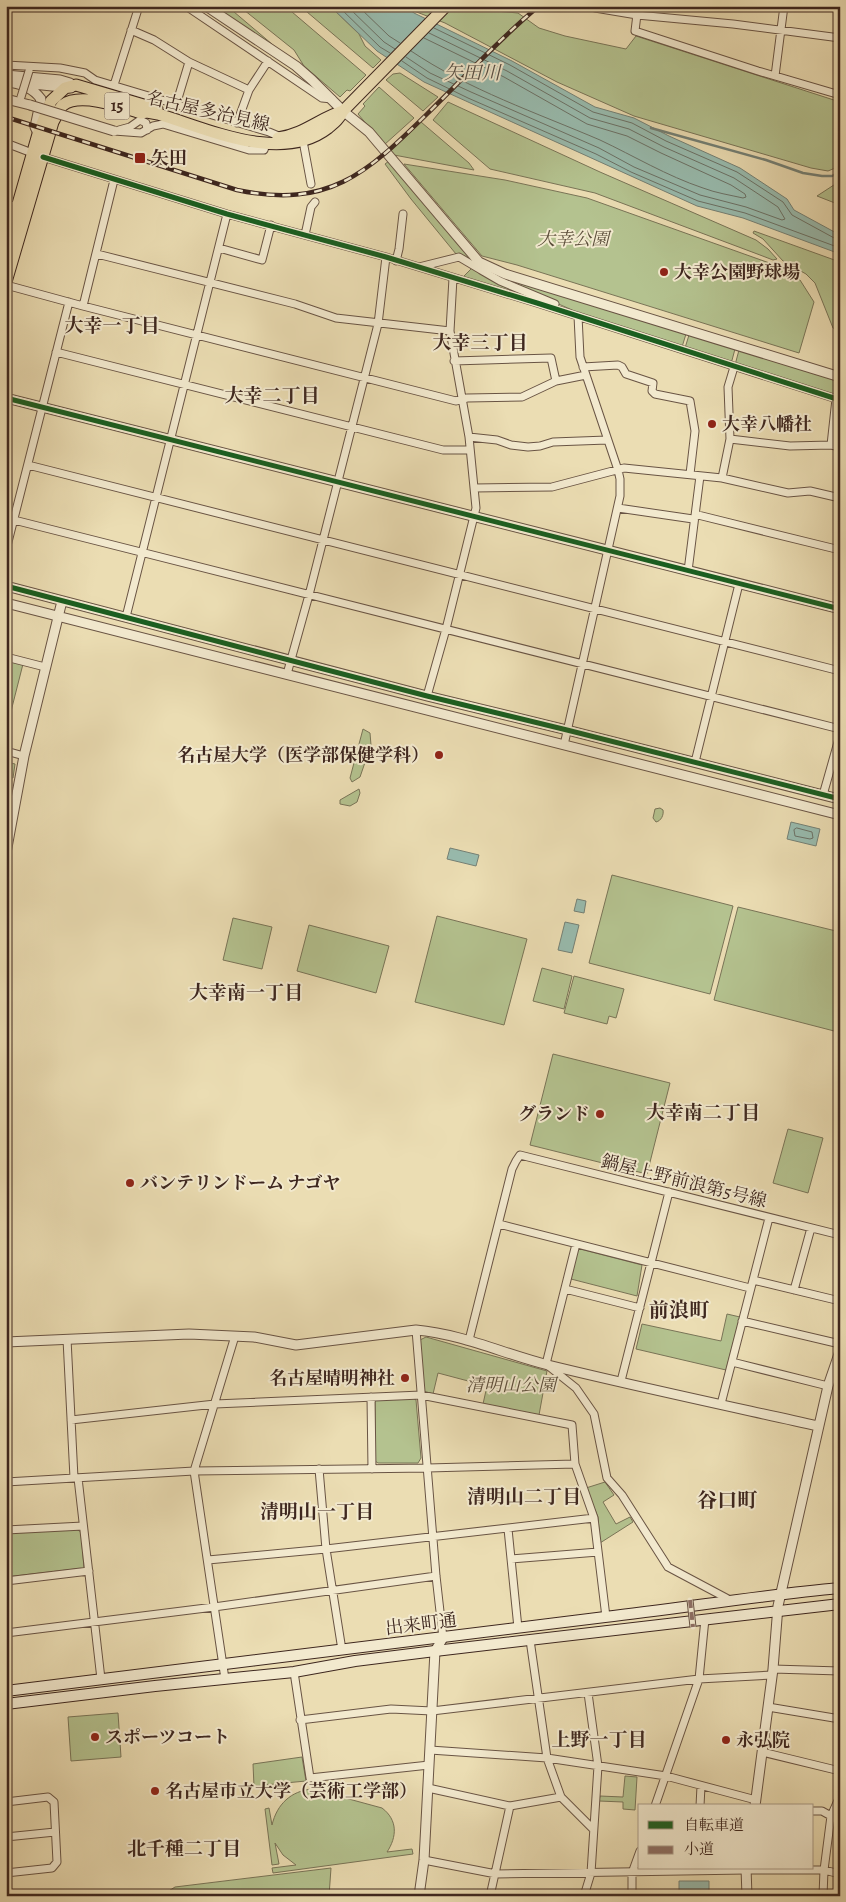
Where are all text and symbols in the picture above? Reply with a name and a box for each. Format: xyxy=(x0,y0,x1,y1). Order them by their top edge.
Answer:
water label: 矢田川 xyxy=(443,60,502,86)
street label: 名古屋多治見線 xyxy=(144,85,272,137)
road number: 15 xyxy=(104,92,130,120)
place label: 矢田 xyxy=(151,146,187,170)
marker: 矢田 xyxy=(133,151,147,165)
park label: 大幸公園 xyxy=(537,227,612,251)
place label: 大幸公園野球場 xyxy=(674,260,800,284)
marker: 大幸公園野球場 xyxy=(658,266,670,278)
district label: 大幸一丁目 xyxy=(64,313,160,339)
district label: 大幸三丁目 xyxy=(432,330,528,356)
district label: 大幸二丁目 xyxy=(224,383,320,409)
place label: 大幸八幡社 xyxy=(722,412,812,436)
marker: 大幸八幡社 xyxy=(706,418,718,430)
place label: 名古屋大学（医学部保健学科） xyxy=(177,743,429,767)
marker: 名古屋大学（医学部保健学科） xyxy=(433,749,445,761)
district label: 大幸南一丁目 xyxy=(189,980,303,1006)
district label: 大幸南二丁目 xyxy=(646,1100,760,1126)
place label: グランド xyxy=(518,1102,590,1126)
marker: グランド xyxy=(594,1108,606,1120)
street label: 鍋屋上野前浪第5号線 xyxy=(599,1149,769,1213)
place label: バンテリンドーム ナゴヤ xyxy=(140,1171,340,1195)
marker: バンテリンドーム ナゴヤ xyxy=(124,1177,136,1189)
district label: 前浪町 xyxy=(649,1297,710,1324)
place label: 名古屋晴明神社 xyxy=(269,1366,395,1390)
marker: 名古屋晴明神社 xyxy=(399,1372,411,1384)
park label: 清明山公園 xyxy=(466,1373,559,1397)
district label: 清明山二丁目 xyxy=(467,1484,581,1510)
district label: 谷口町 xyxy=(697,1487,758,1514)
district label: 清明山一丁目 xyxy=(260,1499,374,1525)
street label: 出来町通 xyxy=(384,1608,458,1640)
place label: スポーツコート xyxy=(105,1725,230,1749)
district label: 上野一丁目 xyxy=(551,1727,647,1753)
place label: 永弘院 xyxy=(736,1728,790,1752)
marker: スポーツコート xyxy=(89,1731,101,1743)
marker: 永弘院 xyxy=(720,1734,732,1746)
place label: 名古屋市立大学（芸術工学部） xyxy=(165,1779,417,1803)
marker: 名古屋市立大学（芸術工学部） xyxy=(149,1785,161,1797)
legend xyxy=(638,1804,814,1870)
text: 自転車道 xyxy=(684,1815,744,1835)
district label: 北千種二丁目 xyxy=(127,1836,241,1862)
text: 小道 xyxy=(684,1839,714,1859)

